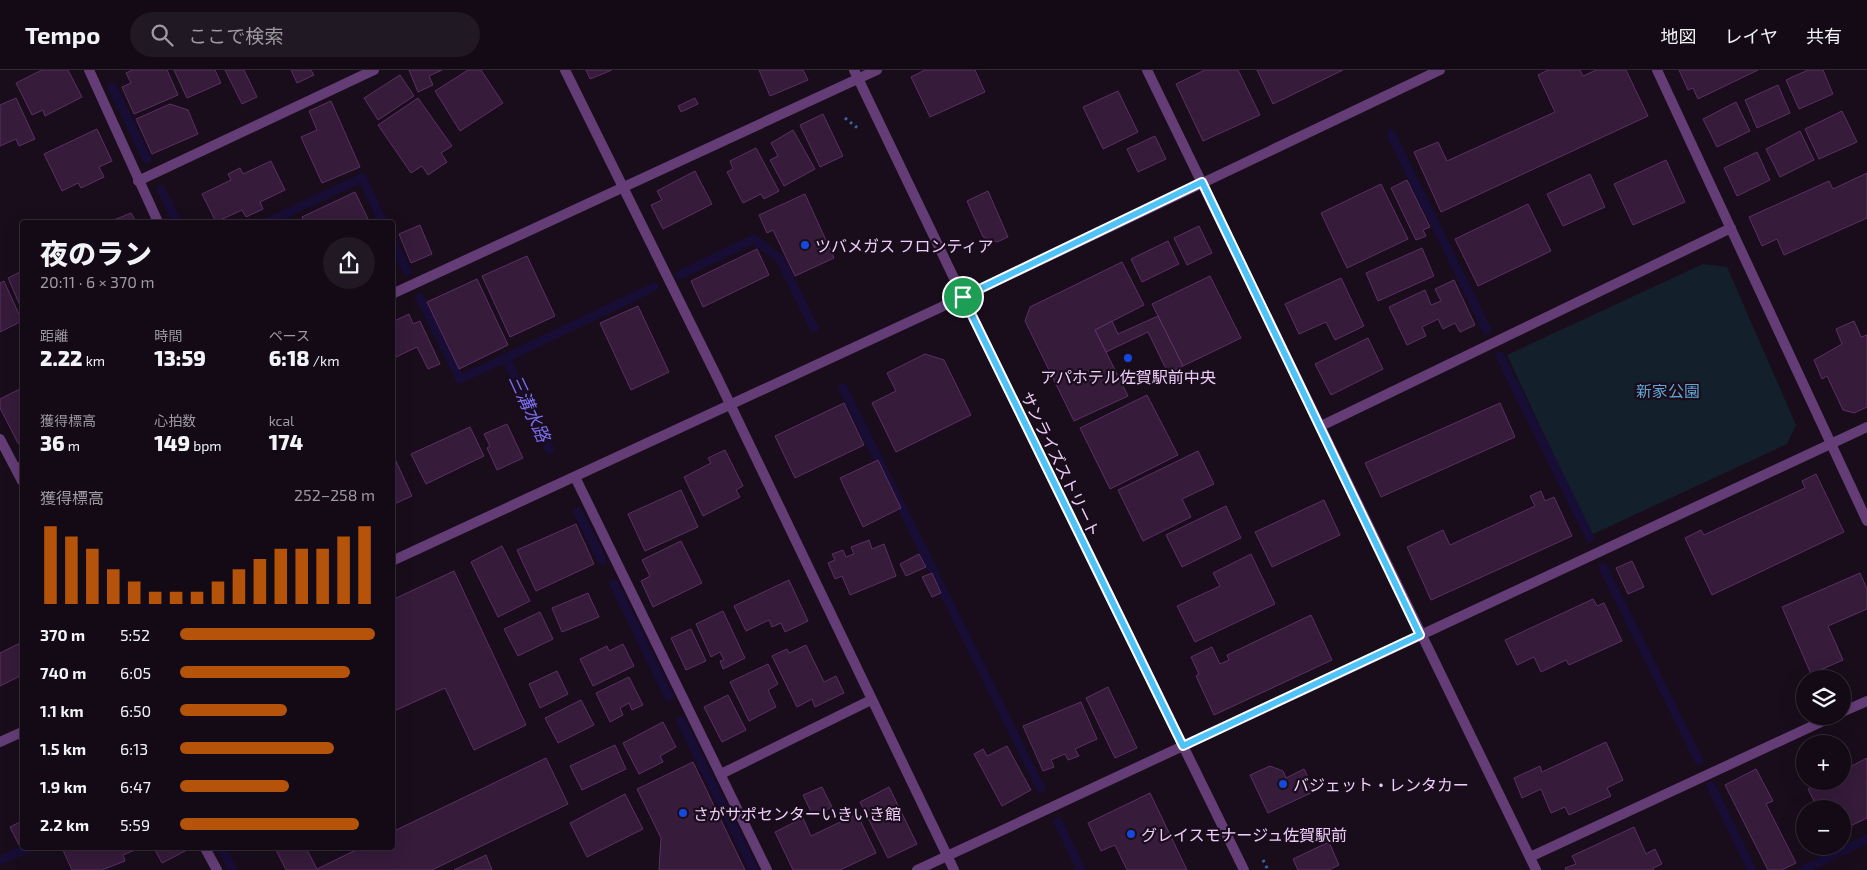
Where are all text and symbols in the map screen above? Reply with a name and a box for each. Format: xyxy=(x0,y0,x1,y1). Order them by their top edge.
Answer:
search box xyxy=(130,12,480,57)
text: Tempo xyxy=(25,20,100,49)
icon: search xyxy=(148,21,176,49)
text: ここで検索 xyxy=(188,24,283,47)
text: 地図 xyxy=(1661,25,1697,47)
text: レイヤ xyxy=(1725,25,1778,47)
text: 共有 xyxy=(1806,25,1842,47)
text: 夜のラン xyxy=(40,236,152,270)
place label: ツバメガス フロンティア xyxy=(815,236,994,255)
button: share xyxy=(323,237,375,289)
marker: ツバメガス フロンティア xyxy=(799,239,811,251)
text: 20:11 · 6 × 370 m xyxy=(40,272,154,291)
pin xyxy=(942,276,984,318)
icon: arrive xyxy=(949,283,977,311)
text: 距離 xyxy=(40,327,68,344)
text: 時間 xyxy=(154,327,182,344)
text: ペース xyxy=(269,327,310,344)
text: 2.22 xyxy=(40,345,83,370)
text: 13:59 xyxy=(154,345,206,370)
text: 6:18 xyxy=(269,345,310,370)
text: km xyxy=(83,352,105,369)
text: /km xyxy=(310,352,339,369)
marker: アパホテル佐賀駅前中央 xyxy=(1122,352,1134,364)
place label: アパホテル佐賀駅前中央 xyxy=(1040,367,1216,386)
water label: 三溝水路 xyxy=(505,371,556,447)
park label: 新家公園 xyxy=(1636,381,1700,400)
street label: サンライズストリート xyxy=(1017,388,1105,540)
text: 獲得標高 xyxy=(40,412,96,429)
text: 心拍数 xyxy=(154,412,196,429)
text: kcal xyxy=(269,412,294,429)
text: 174 xyxy=(269,429,303,454)
text: 36 xyxy=(40,430,65,455)
text: 149 xyxy=(154,430,190,455)
text: m xyxy=(65,437,80,454)
text: bpm xyxy=(190,437,222,454)
text: 252–258 m xyxy=(294,485,375,504)
text: 獲得標高 xyxy=(40,488,104,507)
text: 370 m xyxy=(40,625,85,644)
text: 5:52 xyxy=(120,625,150,644)
text: 740 m xyxy=(40,663,86,682)
text: 6:05 xyxy=(120,663,151,682)
map controls xyxy=(1796,670,1851,855)
button: layers xyxy=(1796,670,1851,725)
text: 1.1 km xyxy=(40,701,84,720)
text: 6:50 xyxy=(120,701,151,720)
button: + xyxy=(1796,735,1851,790)
text: 1.5 km xyxy=(40,739,86,758)
text: 6:13 xyxy=(120,739,148,758)
place label: バジェット・レンタカー xyxy=(1293,775,1469,794)
text: 1.9 km xyxy=(40,777,87,796)
text: 6:47 xyxy=(120,777,151,796)
marker: バジェット・レンタカー xyxy=(1277,778,1289,790)
button: − xyxy=(1796,800,1851,855)
place label: さがサポセンターいきいき館 xyxy=(693,804,901,823)
marker: さがサポセンターいきいき館 xyxy=(677,807,689,819)
text: 2.2 km xyxy=(40,815,89,834)
text: 5:59 xyxy=(120,815,150,834)
place label: グレイスモナージュ佐賀駅前 xyxy=(1141,825,1347,844)
marker: グレイスモナージュ佐賀駅前 xyxy=(1125,828,1137,840)

